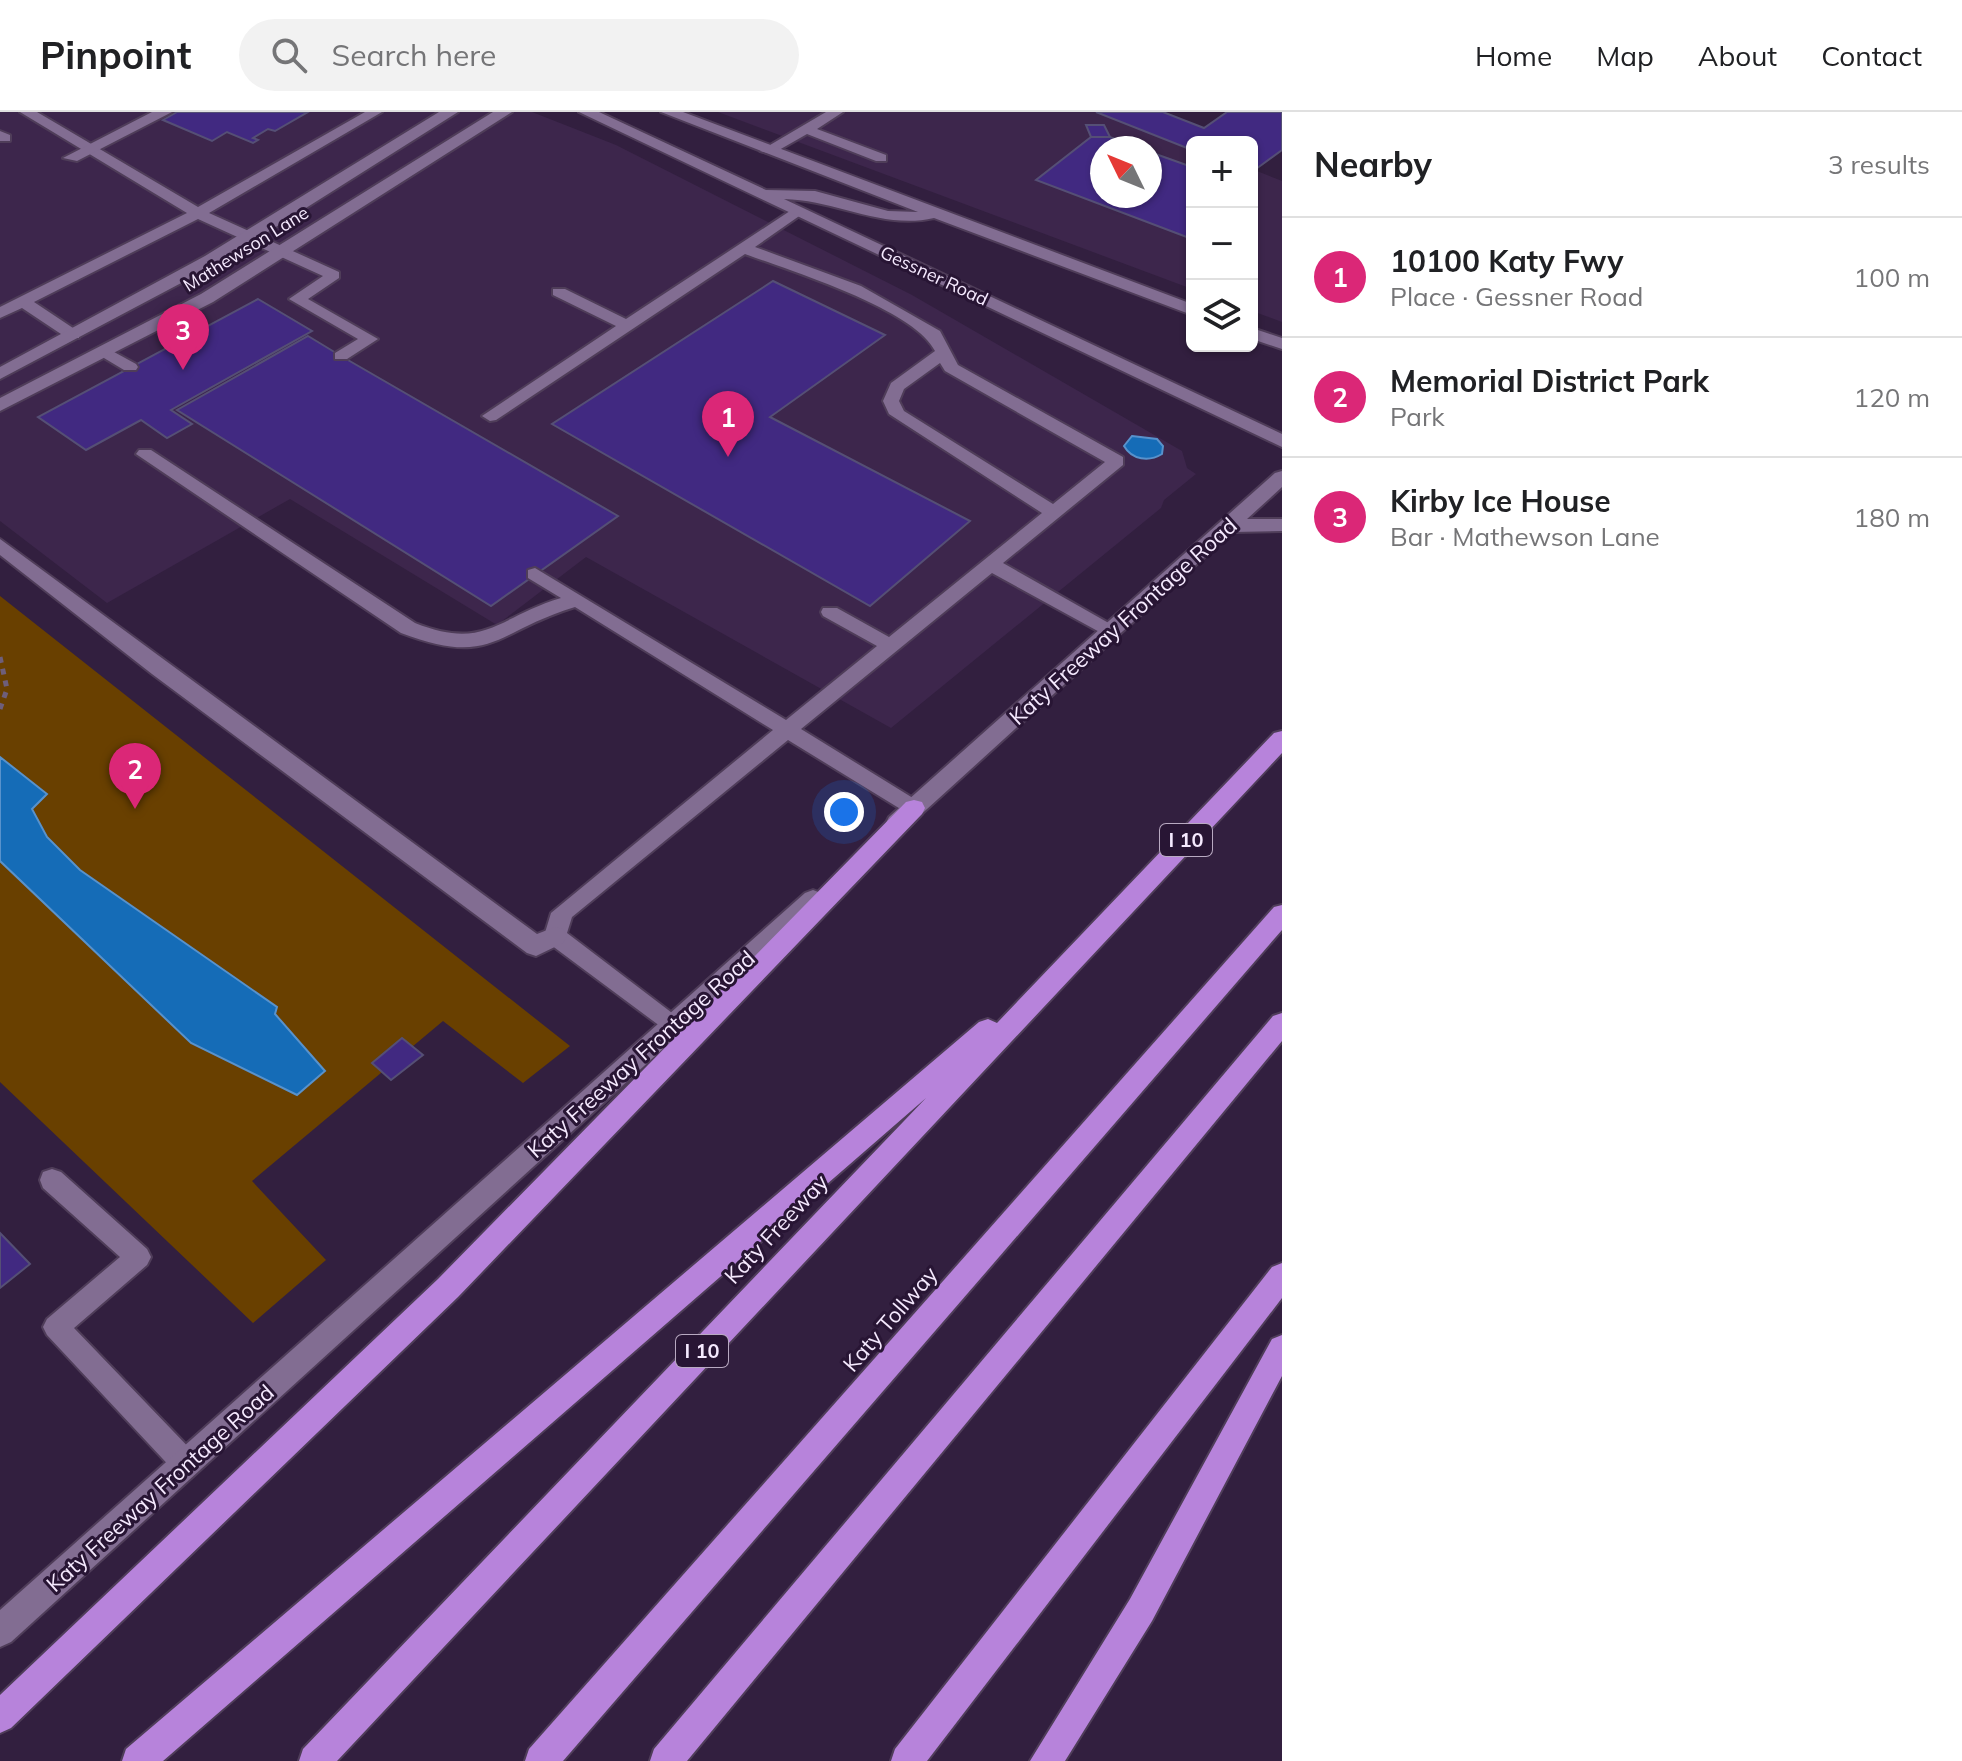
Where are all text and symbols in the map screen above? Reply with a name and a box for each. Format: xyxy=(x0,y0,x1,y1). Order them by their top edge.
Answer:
search box xyxy=(239,19,799,91)
text: Pinpoint xyxy=(40,31,191,79)
icon: search xyxy=(267,33,311,77)
text: Search here xyxy=(331,36,496,74)
text: Home xyxy=(1475,38,1552,73)
text: Map xyxy=(1596,38,1654,73)
text: About xyxy=(1698,38,1777,73)
text: Contact xyxy=(1821,38,1922,73)
north arrow xyxy=(1090,136,1162,208)
map controls xyxy=(1186,136,1258,352)
button: + xyxy=(1186,136,1258,208)
text: Nearby xyxy=(1314,143,1432,186)
text: 3 results xyxy=(1828,148,1930,181)
street label: Mathewson Lane xyxy=(179,201,313,296)
button: − xyxy=(1186,208,1258,280)
street label: Gessner Road xyxy=(877,241,992,311)
text: 10100 Katy Fwy xyxy=(1390,242,1623,280)
text: 1 xyxy=(1332,261,1348,294)
text: 100 m xyxy=(1854,261,1930,294)
button: layers xyxy=(1186,280,1258,352)
text: Place · Gessner Road xyxy=(1390,280,1643,313)
pin: 3 xyxy=(157,304,209,370)
text: Memorial District Park xyxy=(1390,362,1709,400)
text: 2 xyxy=(1332,381,1348,414)
text: 120 m xyxy=(1854,381,1930,414)
pin: 1 xyxy=(702,391,754,457)
text: Park xyxy=(1390,400,1445,433)
text: Kirby Ice House xyxy=(1390,482,1611,520)
text: 3 xyxy=(1332,501,1348,534)
text: 180 m xyxy=(1854,501,1930,534)
street label: Katy Freeway Frontage Road xyxy=(1003,511,1243,731)
text: Bar · Mathewson Lane xyxy=(1390,520,1660,553)
pin: 2 xyxy=(109,743,161,809)
your location xyxy=(824,792,864,832)
road number: I 10 xyxy=(1160,824,1212,856)
street label: Katy Freeway Frontage Road xyxy=(521,944,761,1164)
street label: Katy Freeway xyxy=(718,1168,834,1290)
street label: Katy Tollway xyxy=(837,1260,944,1378)
road number: I 10 xyxy=(676,1335,728,1367)
street label: Katy Freeway Frontage Road xyxy=(40,1378,280,1598)

